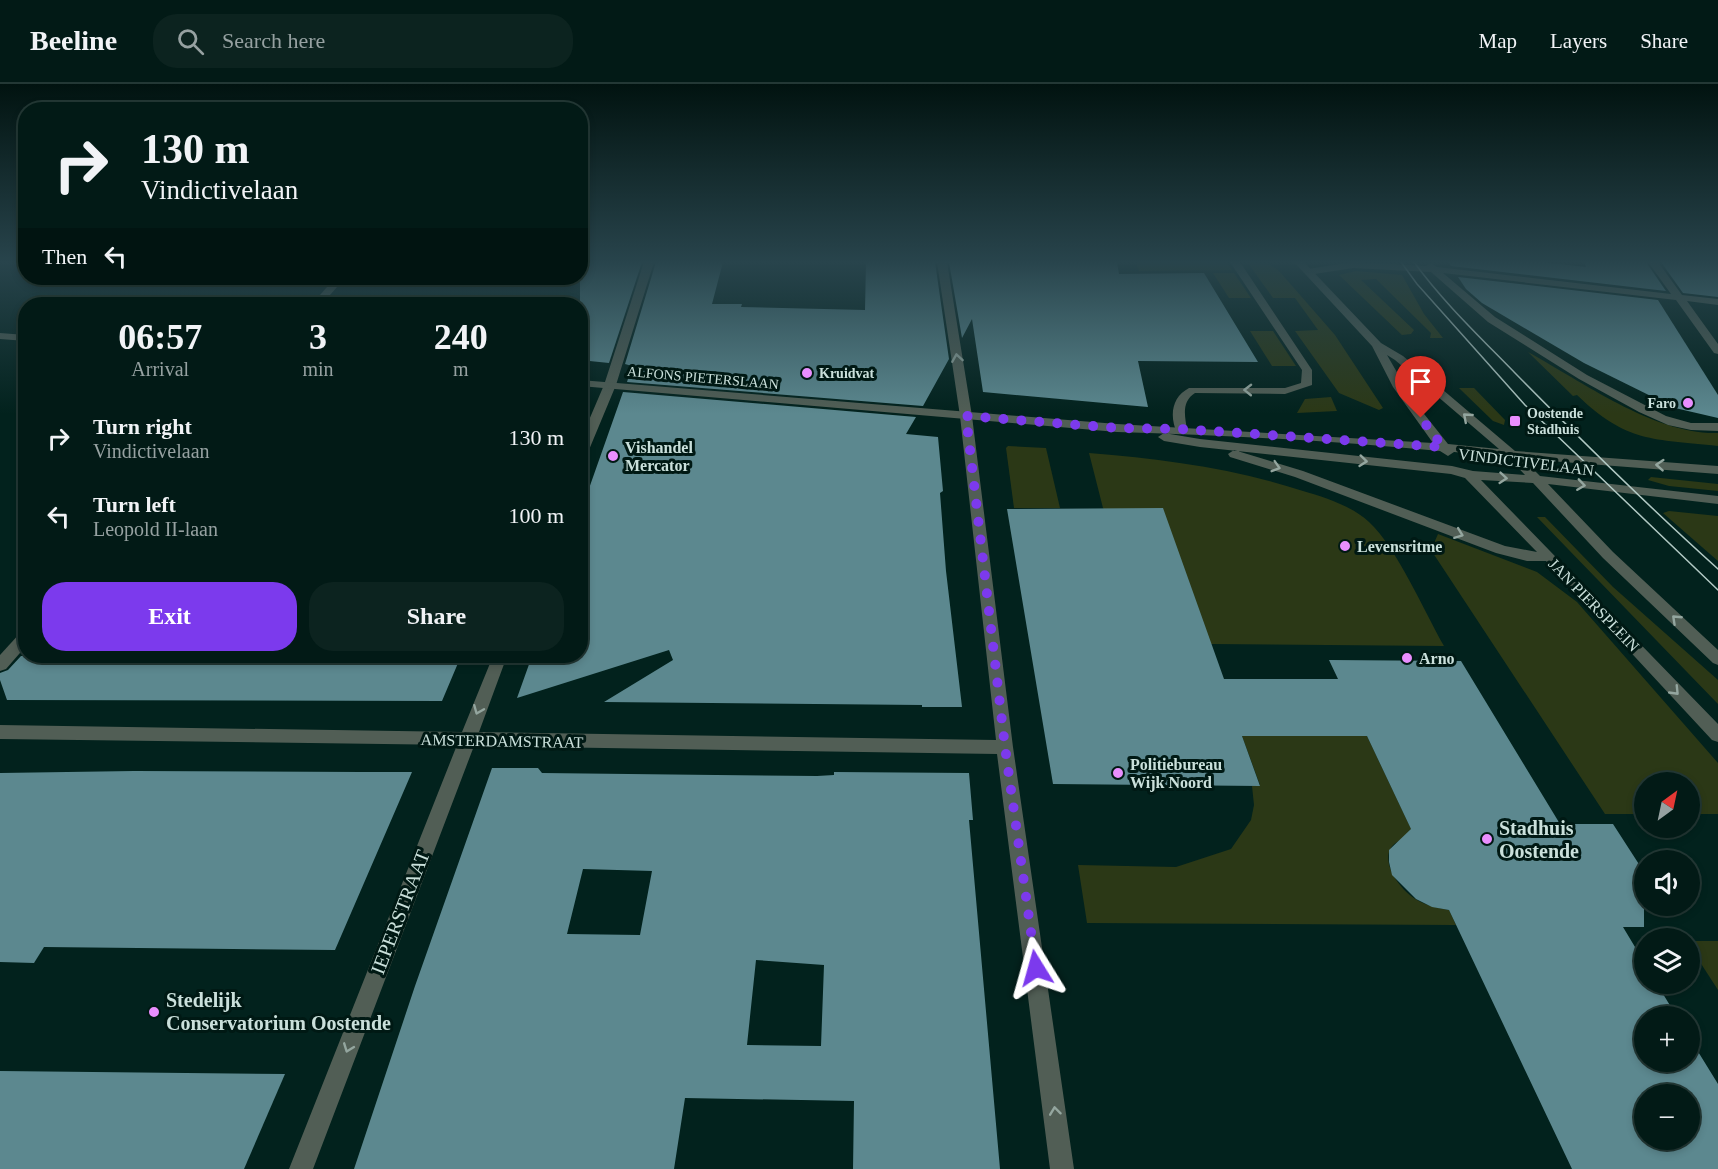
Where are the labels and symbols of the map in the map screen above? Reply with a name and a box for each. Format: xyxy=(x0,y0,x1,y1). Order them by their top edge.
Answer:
one-way arrow xyxy=(951,353,964,363)
pin xyxy=(1395,356,1446,418)
street label: ALFONS PIETERSLAAN xyxy=(627,364,779,392)
marker: Kruidvat xyxy=(800,366,814,380)
place label: Kruidvat xyxy=(819,366,875,381)
one-way arrow xyxy=(1244,384,1253,396)
place label: Faro xyxy=(1647,396,1676,411)
marker: Faro xyxy=(1681,396,1695,410)
place label: Oostende Stadhuis xyxy=(1527,406,1583,437)
one-way arrow xyxy=(1463,414,1474,425)
marker: Oostende Stadhuis xyxy=(1508,414,1522,428)
place label: Vishandel Mercator xyxy=(625,439,693,474)
street label: VINDICTIVELAAN xyxy=(1457,445,1595,479)
marker: Vishandel Mercator xyxy=(606,449,620,463)
one-way arrow xyxy=(1358,454,1367,467)
one-way arrow xyxy=(1655,459,1664,472)
one-way arrow xyxy=(1270,460,1281,472)
one-way arrow xyxy=(1499,471,1508,484)
one-way arrow xyxy=(1576,478,1585,491)
one-way arrow xyxy=(1453,527,1464,539)
place label: Levensritme xyxy=(1357,538,1442,555)
marker: Levensritme xyxy=(1338,539,1352,553)
street label: JAN PIERSPLEIN xyxy=(1545,555,1643,655)
one-way arrow xyxy=(1672,615,1682,626)
place label: Arno xyxy=(1419,650,1455,667)
marker: Arno xyxy=(1400,651,1414,665)
one-way arrow xyxy=(1668,683,1679,694)
one-way arrow xyxy=(473,703,485,714)
street label: AMSTERDAMSTRAAT xyxy=(421,731,584,751)
place label: Politiebureau Wijk Noord xyxy=(1130,756,1222,792)
marker: Politiebureau Wijk Noord xyxy=(1111,766,1125,780)
north arrow xyxy=(1634,772,1700,838)
place label: Stadhuis Oostende xyxy=(1499,817,1579,862)
marker: Stadhuis Oostende xyxy=(1480,832,1494,846)
street label: IEPERSTRAAT xyxy=(366,847,434,977)
position arrow xyxy=(1004,936,1068,1000)
place label: Stedelijk Conservatorium Oostende xyxy=(166,989,391,1034)
marker: Stedelijk Conservatorium Oostende xyxy=(147,1005,161,1019)
one-way arrow xyxy=(342,1043,355,1053)
one-way arrow xyxy=(1049,1106,1061,1116)

